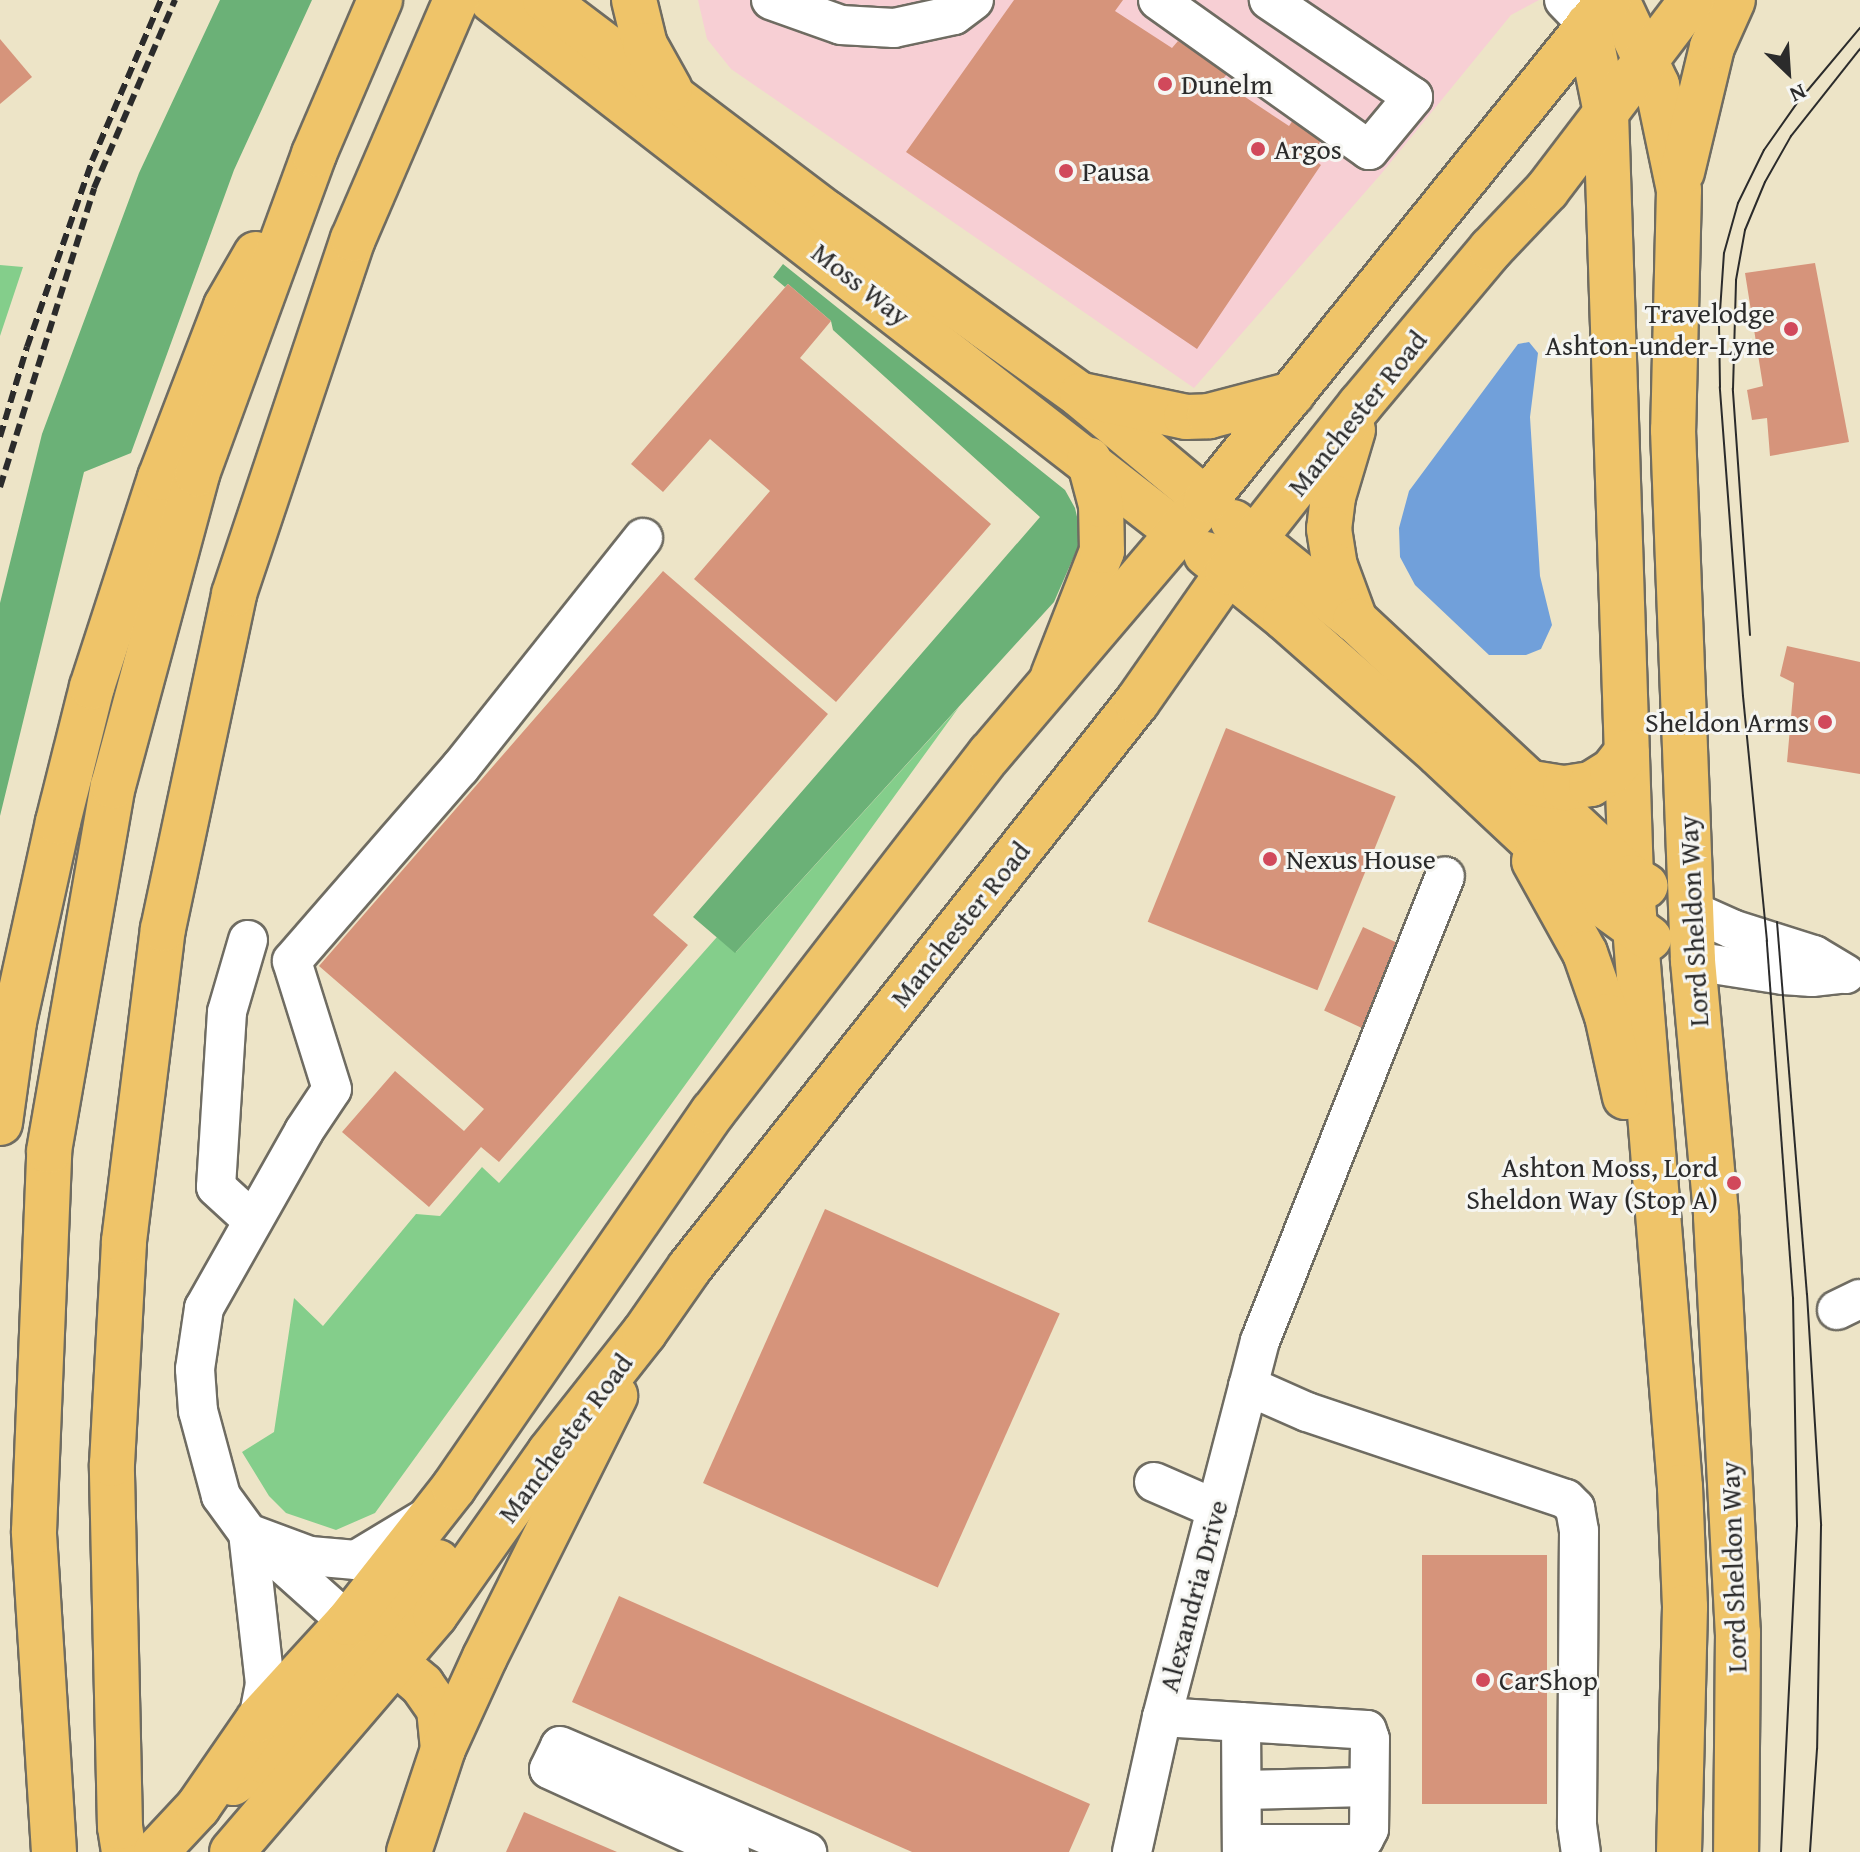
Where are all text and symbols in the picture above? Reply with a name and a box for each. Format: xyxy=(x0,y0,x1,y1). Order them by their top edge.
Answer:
north arrow xyxy=(1748,32,1828,112)
place label: Dunelm xyxy=(1181,67,1273,101)
marker: Dunelm xyxy=(1156,75,1174,93)
text: N xyxy=(1785,76,1812,111)
place label: Argos xyxy=(1274,132,1342,166)
marker: Argos xyxy=(1249,140,1267,158)
place label: Pausa xyxy=(1082,154,1150,188)
marker: Pausa xyxy=(1057,162,1075,180)
street label: Moss Way xyxy=(805,235,917,333)
place label: Travelodge Ashton-under-Lyne xyxy=(1545,296,1775,362)
marker: Travelodge Ashton-under-Lyne xyxy=(1782,320,1800,338)
street label: Manchester Road xyxy=(1280,323,1434,503)
place label: Sheldon Arms xyxy=(1645,705,1809,739)
marker: Sheldon Arms xyxy=(1816,713,1834,731)
street label: Lord Sheldon Way xyxy=(1671,814,1715,1028)
street label: Manchester Road xyxy=(883,834,1037,1014)
place label: Nexus House xyxy=(1286,842,1436,876)
marker: Nexus House xyxy=(1261,850,1279,868)
place label: Ashton Moss, Lord Sheldon Way (Stop A) xyxy=(1466,1150,1718,1216)
marker: Ashton Moss, Lord Sheldon Way (Stop A) xyxy=(1725,1174,1743,1192)
street label: Manchester Road xyxy=(490,1347,640,1529)
street label: Lord Sheldon Way xyxy=(1713,1461,1753,1673)
street label: Alexandria Drive xyxy=(1151,1496,1235,1696)
place label: CarShop xyxy=(1499,1663,1598,1697)
marker: CarShop xyxy=(1474,1671,1492,1689)

